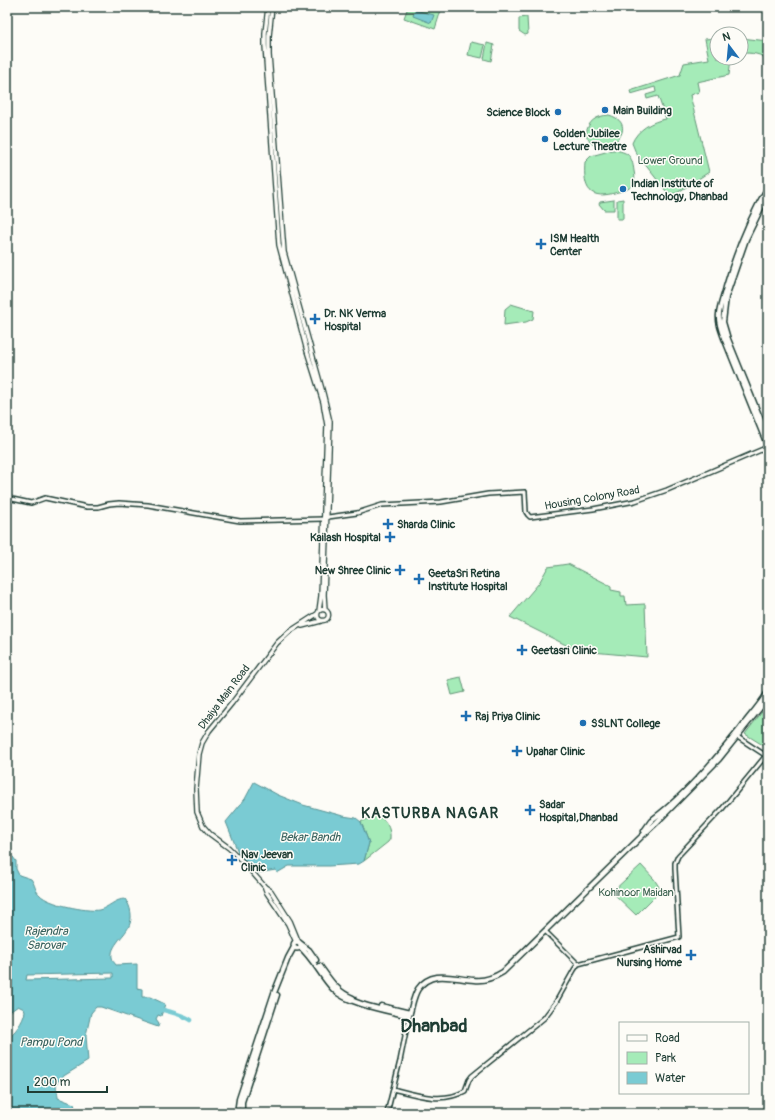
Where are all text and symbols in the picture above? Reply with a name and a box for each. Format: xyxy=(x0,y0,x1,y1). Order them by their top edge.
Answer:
north arrow xyxy=(709,26,749,66)
text: N xyxy=(721,29,732,44)
place label: Main Building xyxy=(613,104,672,117)
marker: Main Building xyxy=(600,105,610,115)
place label: Science Block xyxy=(486,106,550,119)
marker: Science Block xyxy=(553,107,563,117)
place label: Golden Jubilee Lecture Theatre xyxy=(553,127,627,153)
marker: Golden Jubilee Lecture Theatre xyxy=(540,134,550,144)
park label: Lower Ground xyxy=(637,154,703,167)
place label: Indian Institute of Technology, Dhanbad xyxy=(630,177,728,203)
marker: Indian Institute of Technology, Dhanbad xyxy=(618,184,628,194)
place label: ISM Health Center xyxy=(550,232,599,258)
marker: ISM Health Center xyxy=(535,238,547,250)
place label: Dr. NK Verma Hospital xyxy=(324,307,386,333)
marker: Dr. NK Verma Hospital xyxy=(309,313,321,325)
street label: Housing Colony Road xyxy=(543,483,641,513)
marker: Sharda Clinic xyxy=(382,518,394,530)
place label: Sharda Clinic xyxy=(397,518,456,531)
place label: Kailash Hospital xyxy=(310,531,381,544)
marker: Kailash Hospital xyxy=(384,531,396,543)
place label: New Shree Clinic xyxy=(315,564,391,577)
marker: New Shree Clinic xyxy=(394,564,406,576)
place label: GeetaSri Retina Institute Hospital xyxy=(428,567,508,593)
marker: GeetaSri Retina Institute Hospital xyxy=(413,573,425,585)
marker: Geetasri Clinic xyxy=(516,644,528,656)
place label: Geetasri Clinic xyxy=(531,644,597,657)
street label: Dhaiya Main Road xyxy=(195,662,253,732)
marker: Raj Priya Clinic xyxy=(460,710,472,722)
place label: Raj Priya Clinic xyxy=(475,710,541,723)
place label: SSLNT College xyxy=(591,717,661,730)
marker: SSLNT College xyxy=(578,718,588,728)
marker: Upahar Clinic xyxy=(511,745,523,757)
place label: Upahar Clinic xyxy=(526,745,586,758)
place label: Sadar Hospital,Dhanbad xyxy=(539,798,618,824)
district label: KASTURBA NAGAR xyxy=(361,804,499,823)
marker: Sadar Hospital,Dhanbad xyxy=(524,804,536,816)
water label: Bekar Bandh xyxy=(280,830,342,845)
place label: Nav Jeevan Clinic xyxy=(241,848,293,874)
marker: Nav Jeevan Clinic xyxy=(226,854,238,866)
park label: Kohinoor Maidan xyxy=(598,886,674,899)
water label: Rajendra Sarovar xyxy=(24,924,69,953)
place label: Ashirvad Nursing Home xyxy=(616,943,683,969)
marker: Ashirvad Nursing Home xyxy=(685,949,697,961)
district label: Dhanbad xyxy=(400,1014,468,1038)
legend xyxy=(619,1022,749,1094)
text: Road xyxy=(655,1031,680,1046)
water label: Pampu Pond xyxy=(20,1035,84,1050)
text: Park xyxy=(655,1051,676,1066)
scale bar xyxy=(28,1068,107,1094)
text: Water xyxy=(655,1071,686,1086)
text: 200 m xyxy=(34,1075,71,1090)

